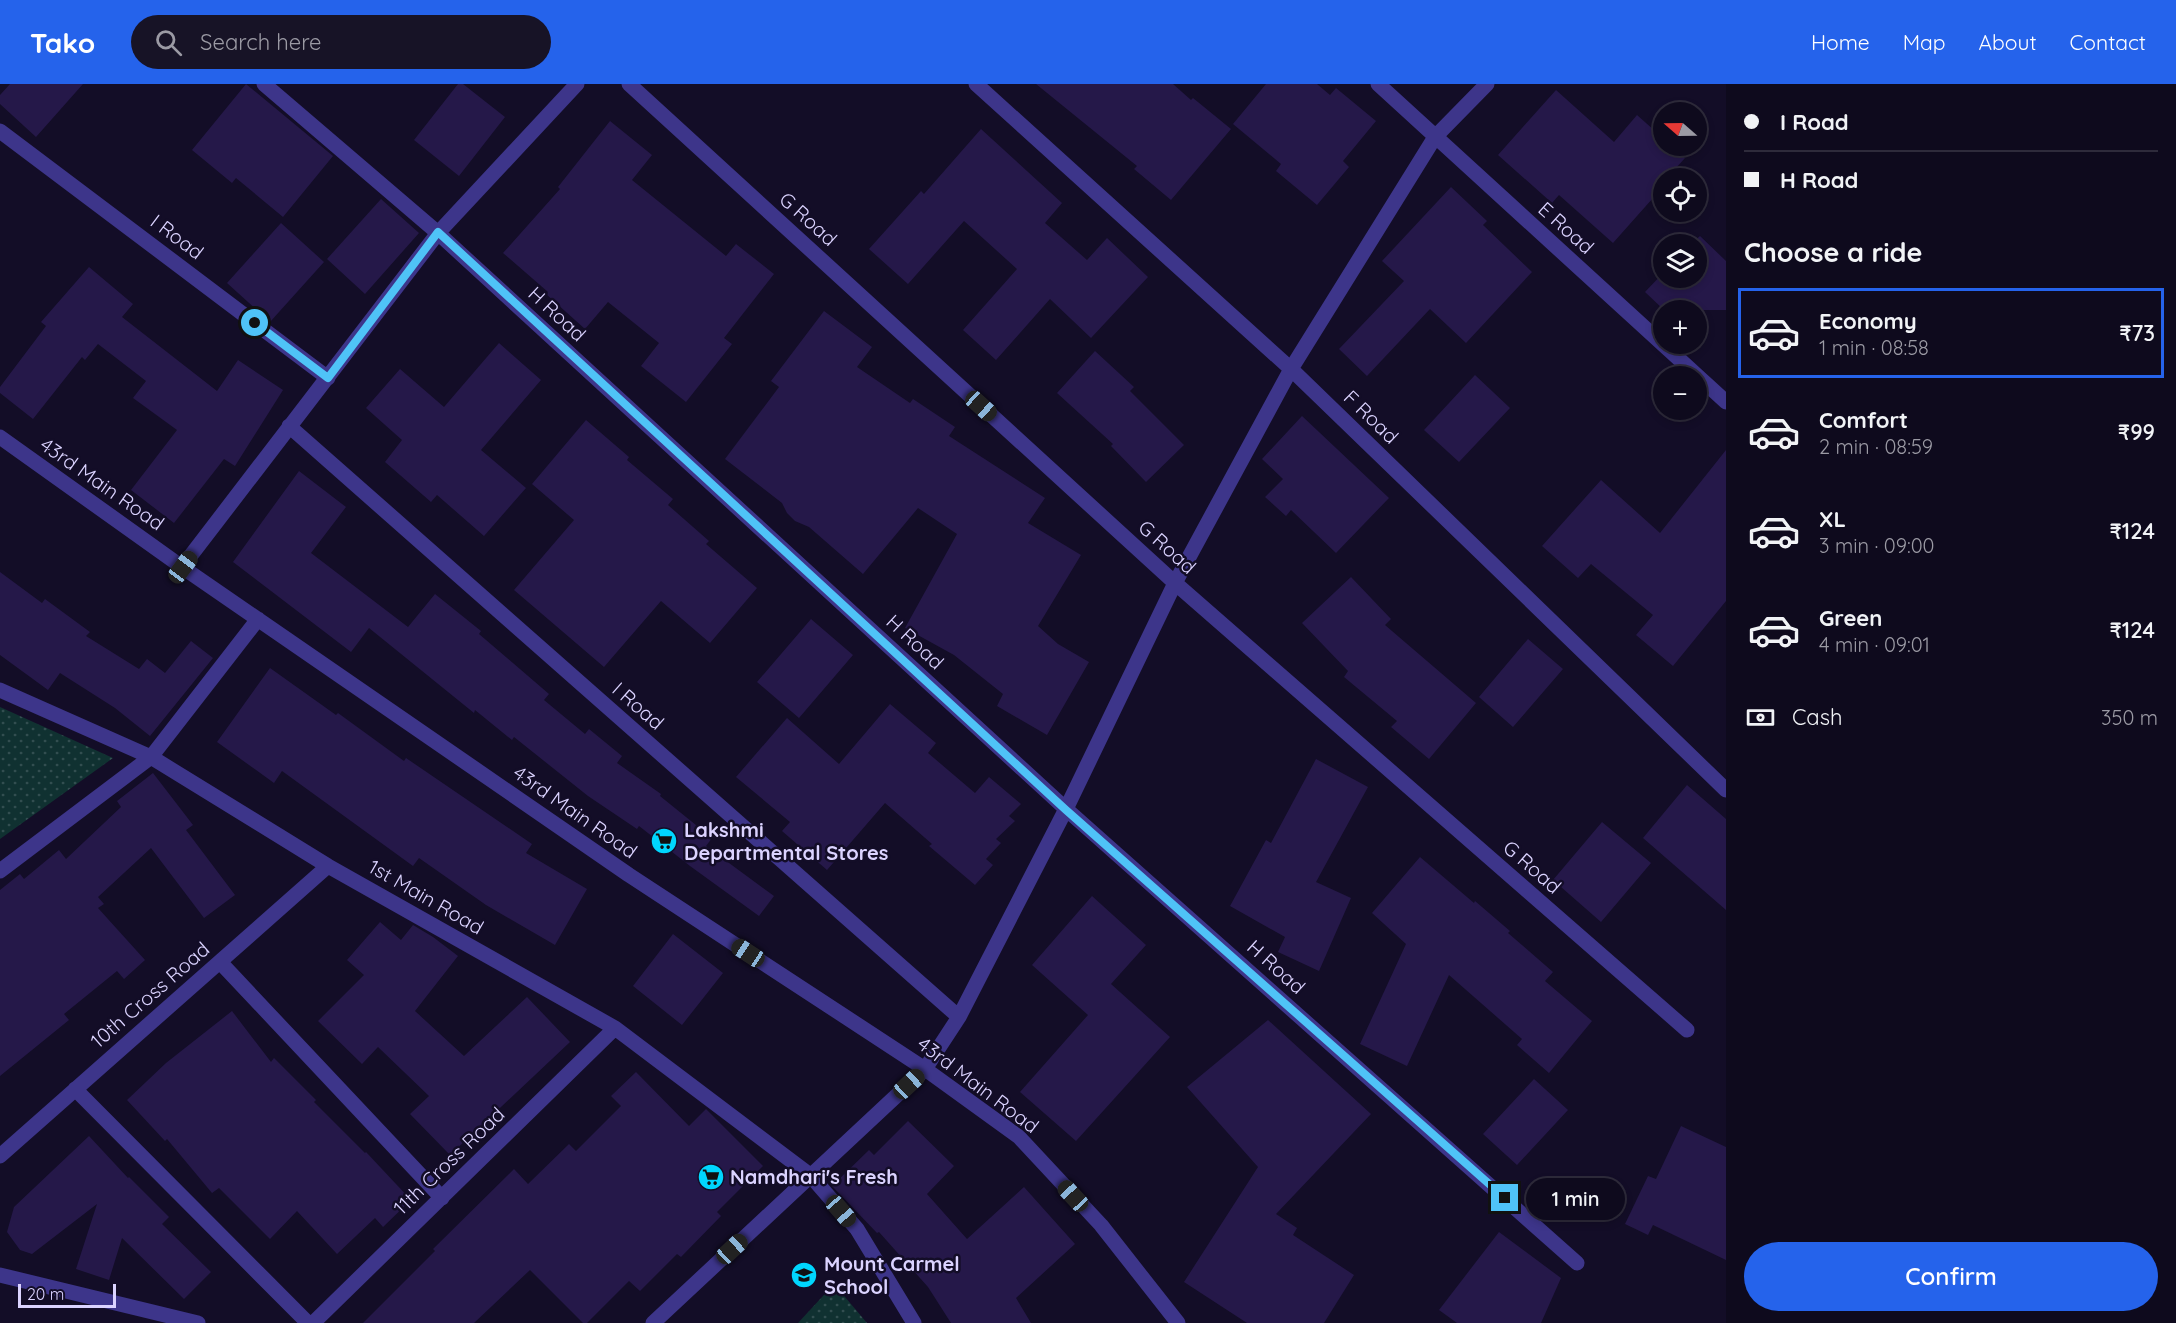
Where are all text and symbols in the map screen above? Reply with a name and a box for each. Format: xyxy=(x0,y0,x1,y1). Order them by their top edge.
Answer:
search box xyxy=(131,15,551,69)
text: Tako xyxy=(30,25,95,60)
icon: search xyxy=(152,26,185,59)
text: Search here xyxy=(200,28,322,56)
text: Home xyxy=(1811,29,1870,55)
text: Map xyxy=(1903,29,1946,55)
text: About xyxy=(1979,29,2037,55)
text: Contact xyxy=(2070,29,2146,55)
north arrow xyxy=(1653,102,1707,156)
map controls xyxy=(1653,102,1707,420)
text: I Road xyxy=(1780,108,1849,136)
text: H Road xyxy=(1780,166,1858,194)
button: locate xyxy=(1653,168,1707,222)
street label: G Road xyxy=(774,186,842,251)
street label: E Road xyxy=(1533,196,1599,259)
street label: I Road xyxy=(146,209,209,265)
button: layers xyxy=(1653,234,1707,288)
text: Choose a ride xyxy=(1744,235,1922,269)
street label: H Road xyxy=(523,281,591,346)
button: + xyxy=(1653,300,1707,354)
icon: car xyxy=(1747,306,1801,360)
text: Economy xyxy=(1819,307,1917,335)
route start xyxy=(241,309,268,336)
text: ₹73 xyxy=(2119,319,2155,347)
text: 1 min · 08:58 xyxy=(1819,335,1929,360)
button: − xyxy=(1653,366,1707,420)
street label: F Road xyxy=(1339,385,1404,449)
car xyxy=(962,387,1000,425)
icon: car xyxy=(1747,405,1801,459)
text: Comfort xyxy=(1819,406,1908,434)
text: ₹99 xyxy=(2118,418,2155,446)
street label: 43rd Main Road xyxy=(36,432,169,536)
text: 2 min · 08:59 xyxy=(1819,434,1933,459)
icon: car xyxy=(1747,504,1801,558)
text: XL xyxy=(1819,505,1846,533)
street label: G Road xyxy=(1133,514,1201,579)
text: ₹124 xyxy=(2110,517,2155,545)
text: 3 min · 09:00 xyxy=(1819,533,1934,558)
car xyxy=(165,547,201,587)
icon: car xyxy=(1747,603,1801,657)
text: Green xyxy=(1819,604,1882,632)
street label: H Road xyxy=(881,609,949,674)
text: ₹124 xyxy=(2110,616,2155,644)
text: 4 min · 09:01 xyxy=(1819,632,1930,657)
street label: I Road xyxy=(607,676,669,735)
icon: cash xyxy=(1744,701,1777,734)
text: Cash xyxy=(1792,703,1843,731)
text: 350 m xyxy=(2101,705,2158,730)
street label: 43rd Main Road xyxy=(509,760,642,864)
place label: Lakshmi Departmental Stores xyxy=(684,817,888,865)
supermarket icon: Lakshmi Departmental Stores xyxy=(649,826,679,856)
street label: G Road xyxy=(1498,835,1567,899)
street label: 1st Main Road xyxy=(364,854,488,940)
street label: H Road xyxy=(1242,934,1311,999)
street label: 10th Cross Road xyxy=(85,936,214,1053)
car xyxy=(728,936,768,970)
street label: 43rd Main Road xyxy=(913,1031,1044,1138)
car xyxy=(890,1065,928,1103)
street label: 11th Cross Road xyxy=(388,1101,509,1220)
supermarket icon: Namdhari's Fresh xyxy=(696,1162,726,1192)
place label: Namdhari's Fresh xyxy=(730,1164,898,1189)
car xyxy=(1054,1177,1092,1215)
callout: 1 min xyxy=(1526,1177,1625,1219)
route end xyxy=(1491,1184,1518,1211)
text: 1 min xyxy=(1552,1186,1599,1211)
car xyxy=(822,1192,860,1230)
car xyxy=(713,1230,751,1268)
button: Confirm xyxy=(1744,1242,2158,1311)
place label: Mount Carmel School xyxy=(824,1251,960,1299)
school or university icon: Mount Carmel School xyxy=(789,1260,819,1290)
scale bar xyxy=(18,1281,116,1308)
text: 20 m xyxy=(27,1284,64,1304)

